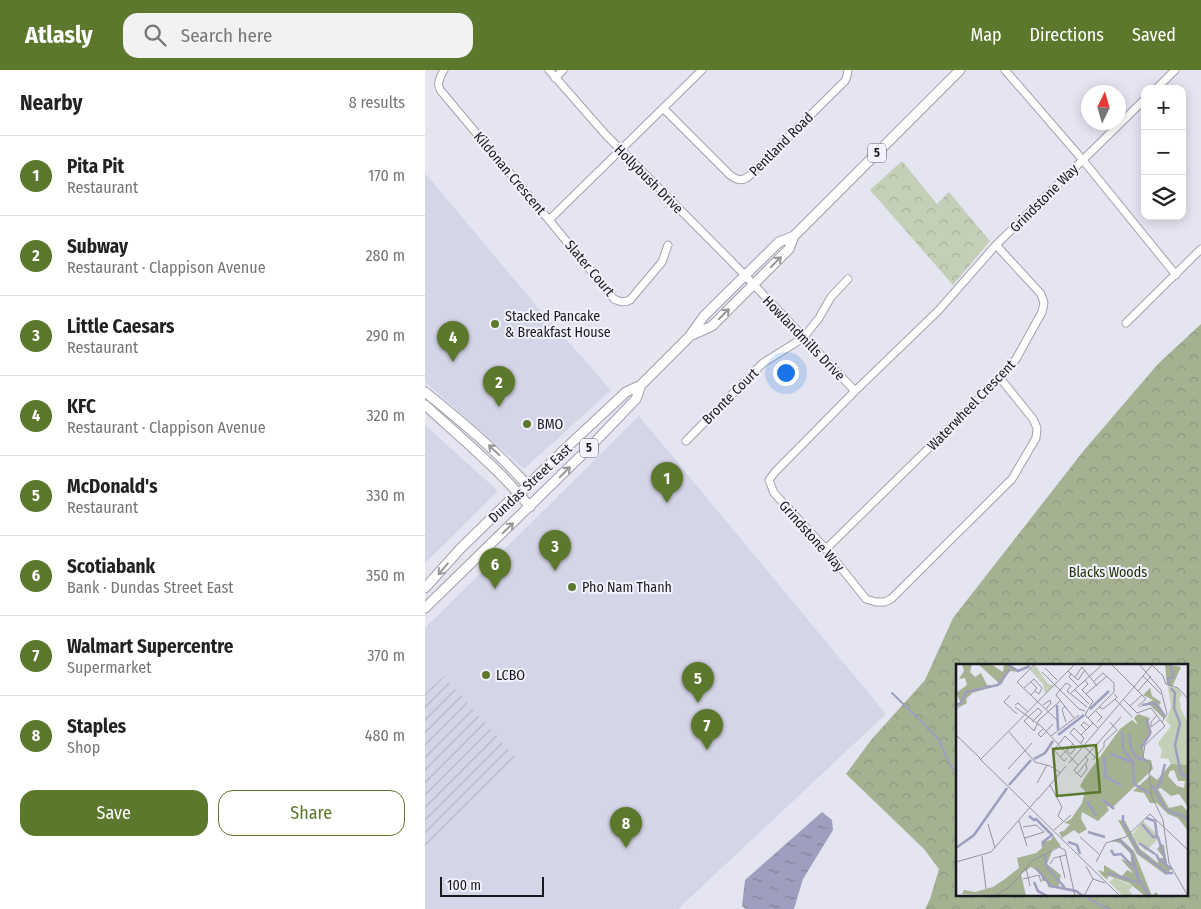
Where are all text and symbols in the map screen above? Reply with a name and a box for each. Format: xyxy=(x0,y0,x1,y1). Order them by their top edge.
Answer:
search box xyxy=(123,13,473,58)
text: Atlasly xyxy=(25,21,93,49)
icon: search xyxy=(141,21,169,49)
text: Search here xyxy=(181,24,272,47)
text: Map xyxy=(970,24,1002,46)
text: Directions xyxy=(1030,24,1104,46)
text: Saved xyxy=(1132,24,1176,46)
north arrow xyxy=(1081,85,1126,130)
map controls xyxy=(1141,85,1186,220)
button: + xyxy=(1141,85,1186,130)
text: Nearby xyxy=(20,90,82,116)
text: 8 results xyxy=(349,93,405,112)
street label: Pentland Road xyxy=(746,109,817,180)
street label: Kildonan Crescent xyxy=(470,128,550,219)
button: − xyxy=(1141,130,1186,175)
street label: Hollybush Drive xyxy=(611,141,687,217)
road number: 5 xyxy=(868,144,886,162)
text: Pita Pit xyxy=(67,155,124,178)
street label: Grindstone Way xyxy=(1007,160,1083,236)
text: 1 xyxy=(33,166,39,185)
text: 170 m xyxy=(368,166,405,185)
button: layers xyxy=(1141,175,1186,220)
text: Restaurant xyxy=(67,178,138,197)
text: Subway xyxy=(67,235,128,258)
street label: Slater Court xyxy=(561,237,618,300)
text: 2 xyxy=(32,246,40,265)
text: 280 m xyxy=(366,246,405,265)
one-way arrow xyxy=(770,256,782,268)
text: Restaurant · Clappison Avenue xyxy=(67,258,266,277)
street label: Howlandmills Drive xyxy=(759,293,848,384)
place label: Stacked Pancake & Breakfast House xyxy=(505,308,611,341)
one-way arrow xyxy=(717,308,730,320)
text: Little Caesars xyxy=(67,315,174,338)
marker: Stacked Pancake & Breakfast House xyxy=(489,318,501,330)
pin: 4 xyxy=(437,321,469,362)
text: 3 xyxy=(32,326,40,345)
text: 290 m xyxy=(366,326,405,345)
text: Restaurant xyxy=(67,338,138,357)
street label: Waterwheel Crescent xyxy=(924,356,1019,454)
your location xyxy=(773,360,799,386)
street label: Bronte Court xyxy=(699,364,762,428)
pin: 2 xyxy=(483,366,515,407)
text: KFC xyxy=(67,395,96,418)
text: 4 xyxy=(32,406,40,425)
text: 320 m xyxy=(366,406,405,425)
place label: BMO xyxy=(537,416,563,433)
text: Restaurant · Clappison Avenue xyxy=(67,418,266,437)
marker: BMO xyxy=(521,418,533,430)
road number: 5 xyxy=(580,438,598,458)
street label: Dundas Street East xyxy=(485,440,576,526)
one-way arrow xyxy=(488,444,500,457)
pin: 1 xyxy=(651,462,683,503)
one-way arrow xyxy=(558,466,571,478)
text: McDonald's xyxy=(67,475,157,498)
text: 5 xyxy=(32,486,40,505)
text: 330 m xyxy=(366,486,405,505)
street label: Grindstone Way xyxy=(775,497,848,576)
text: Restaurant xyxy=(67,498,138,517)
one-way arrow xyxy=(502,522,514,534)
pin: 3 xyxy=(539,530,571,571)
pin: 6 xyxy=(479,548,511,589)
text: Scotiabank xyxy=(67,555,155,578)
one-way arrow xyxy=(437,563,448,576)
park label: Blacks Woods xyxy=(1069,564,1147,581)
text: 6 xyxy=(32,566,40,585)
text: 350 m xyxy=(366,566,405,585)
text: Bank · Dundas Street East xyxy=(67,578,234,597)
place label: Pho Nam Thanh xyxy=(582,579,672,596)
marker: Pho Nam Thanh xyxy=(566,581,578,593)
text: Walmart Supercentre xyxy=(67,635,233,658)
text: 7 xyxy=(33,646,39,665)
text: 370 m xyxy=(367,646,405,665)
text: Supermarket xyxy=(67,658,151,677)
pin: 5 xyxy=(682,662,714,703)
inset map xyxy=(956,664,1189,896)
place label: LCBO xyxy=(496,667,525,684)
marker: LCBO xyxy=(480,669,492,681)
pin: 7 xyxy=(691,709,723,750)
text: Staples xyxy=(67,715,126,738)
text: 8 xyxy=(32,726,40,745)
text: 480 m xyxy=(365,726,405,745)
text: Shop xyxy=(67,738,100,757)
button: Save xyxy=(20,790,208,836)
button: Share xyxy=(218,790,405,836)
pin: 8 xyxy=(610,807,642,848)
scale bar xyxy=(440,874,544,897)
text: 100 m xyxy=(447,877,481,894)

